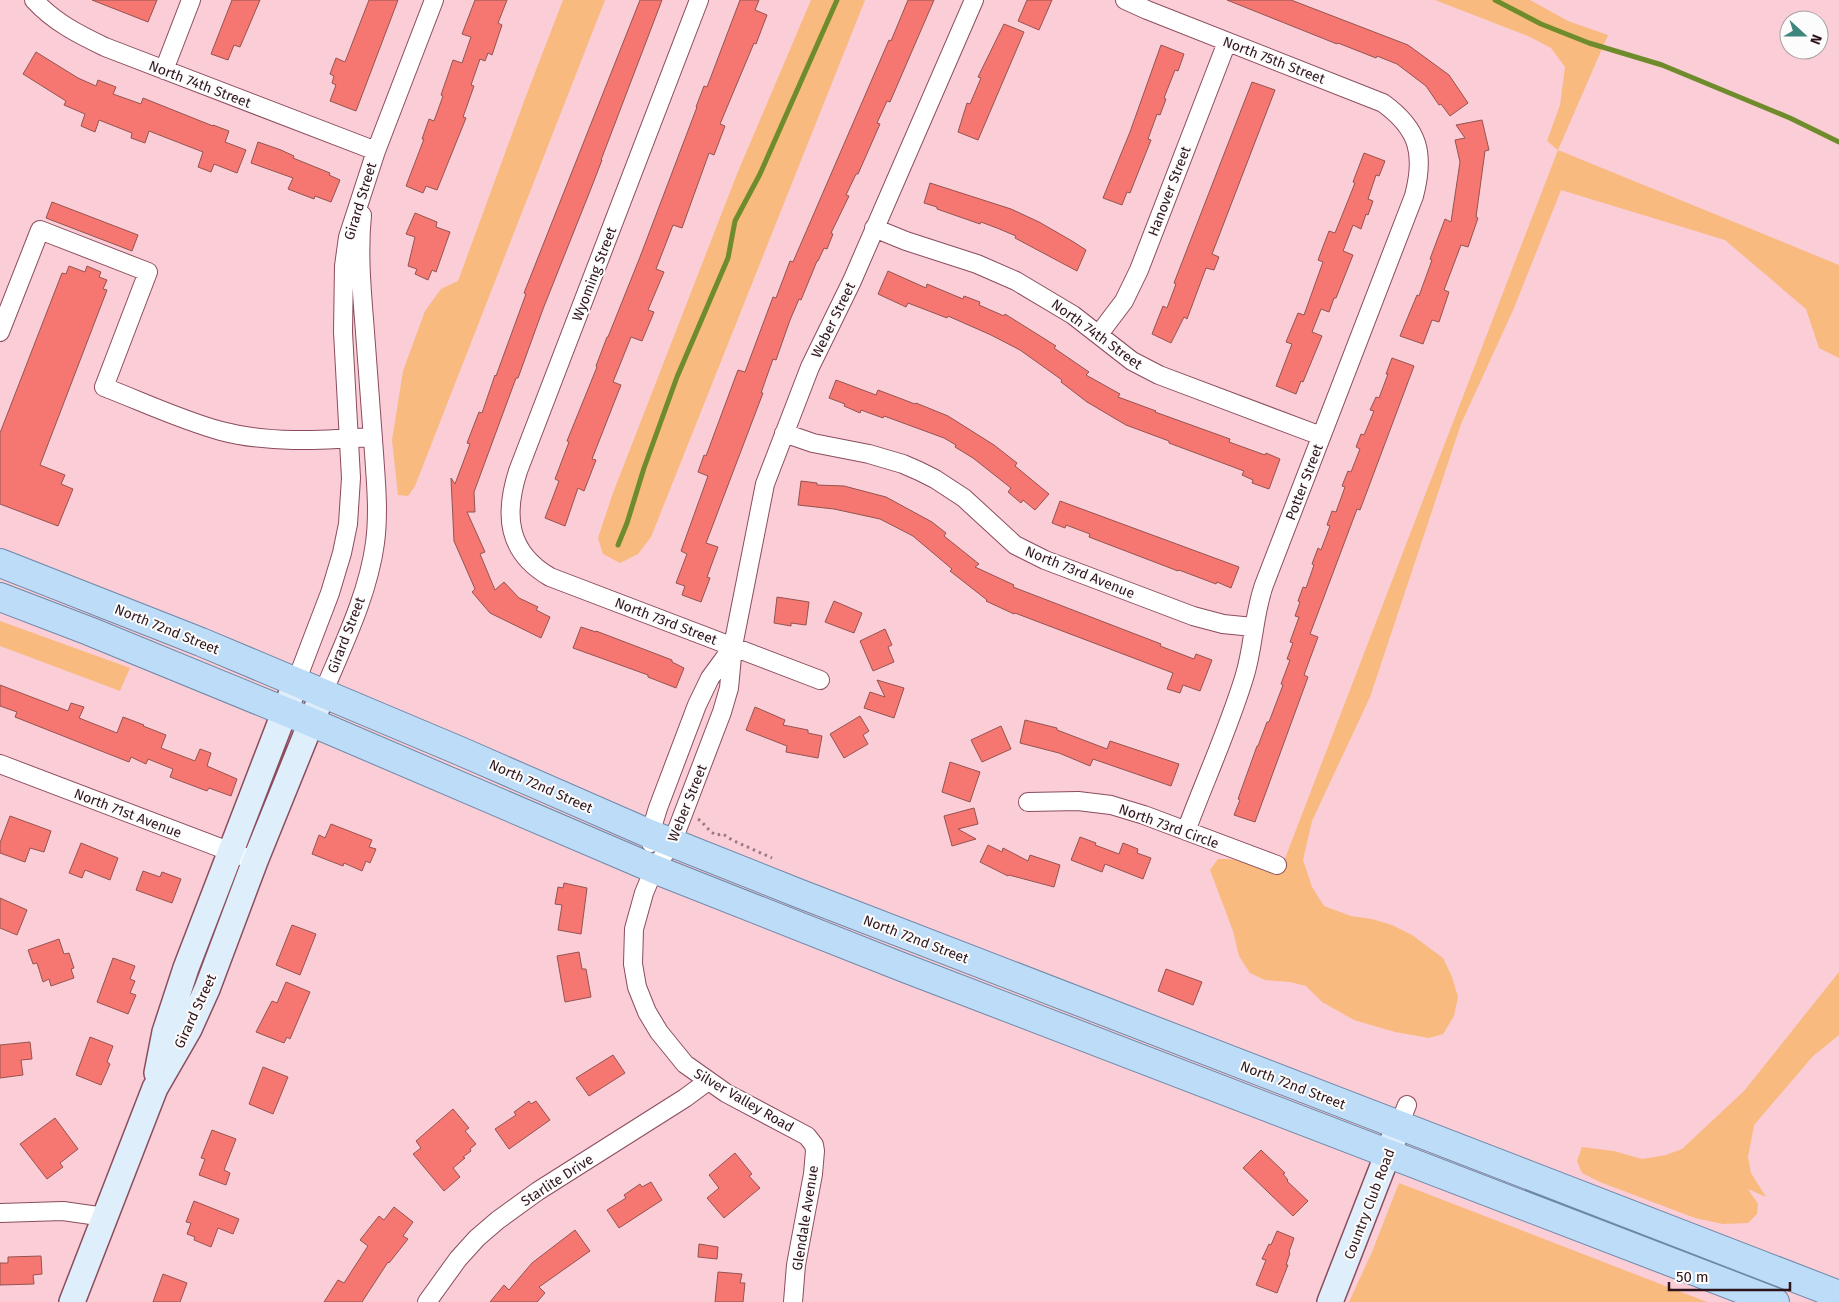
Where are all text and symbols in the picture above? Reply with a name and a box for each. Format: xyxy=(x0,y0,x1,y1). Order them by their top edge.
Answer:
north arrow xyxy=(1779,10,1829,60)
text: N xyxy=(1806,32,1825,47)
street label: North 75th Street xyxy=(1220,33,1328,88)
street label: North 74th Street xyxy=(146,57,254,112)
street label: Hanover Street xyxy=(1145,143,1195,239)
street label: Girard Street xyxy=(341,159,381,242)
street label: Wyoming Street xyxy=(569,224,621,324)
street label: Weber Street xyxy=(808,279,859,361)
street label: North 74th Street xyxy=(1048,296,1146,374)
street label: Potter Street xyxy=(1282,441,1327,523)
street label: North 73rd Avenue xyxy=(1023,543,1137,602)
street label: Girard Street xyxy=(324,594,369,676)
street label: North 73rd Street xyxy=(612,594,720,649)
street label: North 72nd Street xyxy=(112,601,222,659)
street label: North 72nd Street xyxy=(486,756,596,817)
street label: Weber Street xyxy=(664,761,711,844)
street label: North 71st Avenue xyxy=(72,785,184,842)
street label: North 73rd Circle xyxy=(1116,800,1221,852)
street label: North 72nd Street xyxy=(861,912,972,968)
street label: Girard Street xyxy=(171,970,221,1051)
street label: North 72nd Street xyxy=(1238,1058,1349,1114)
street label: Silver Valley Road xyxy=(691,1065,797,1136)
street label: Country Club Road xyxy=(1340,1146,1398,1262)
street label: Starlite Drive xyxy=(518,1151,597,1210)
street label: Glendale Avenue xyxy=(789,1164,822,1272)
scale bar xyxy=(1669,1260,1790,1292)
text: 50 m xyxy=(1676,1268,1709,1286)

